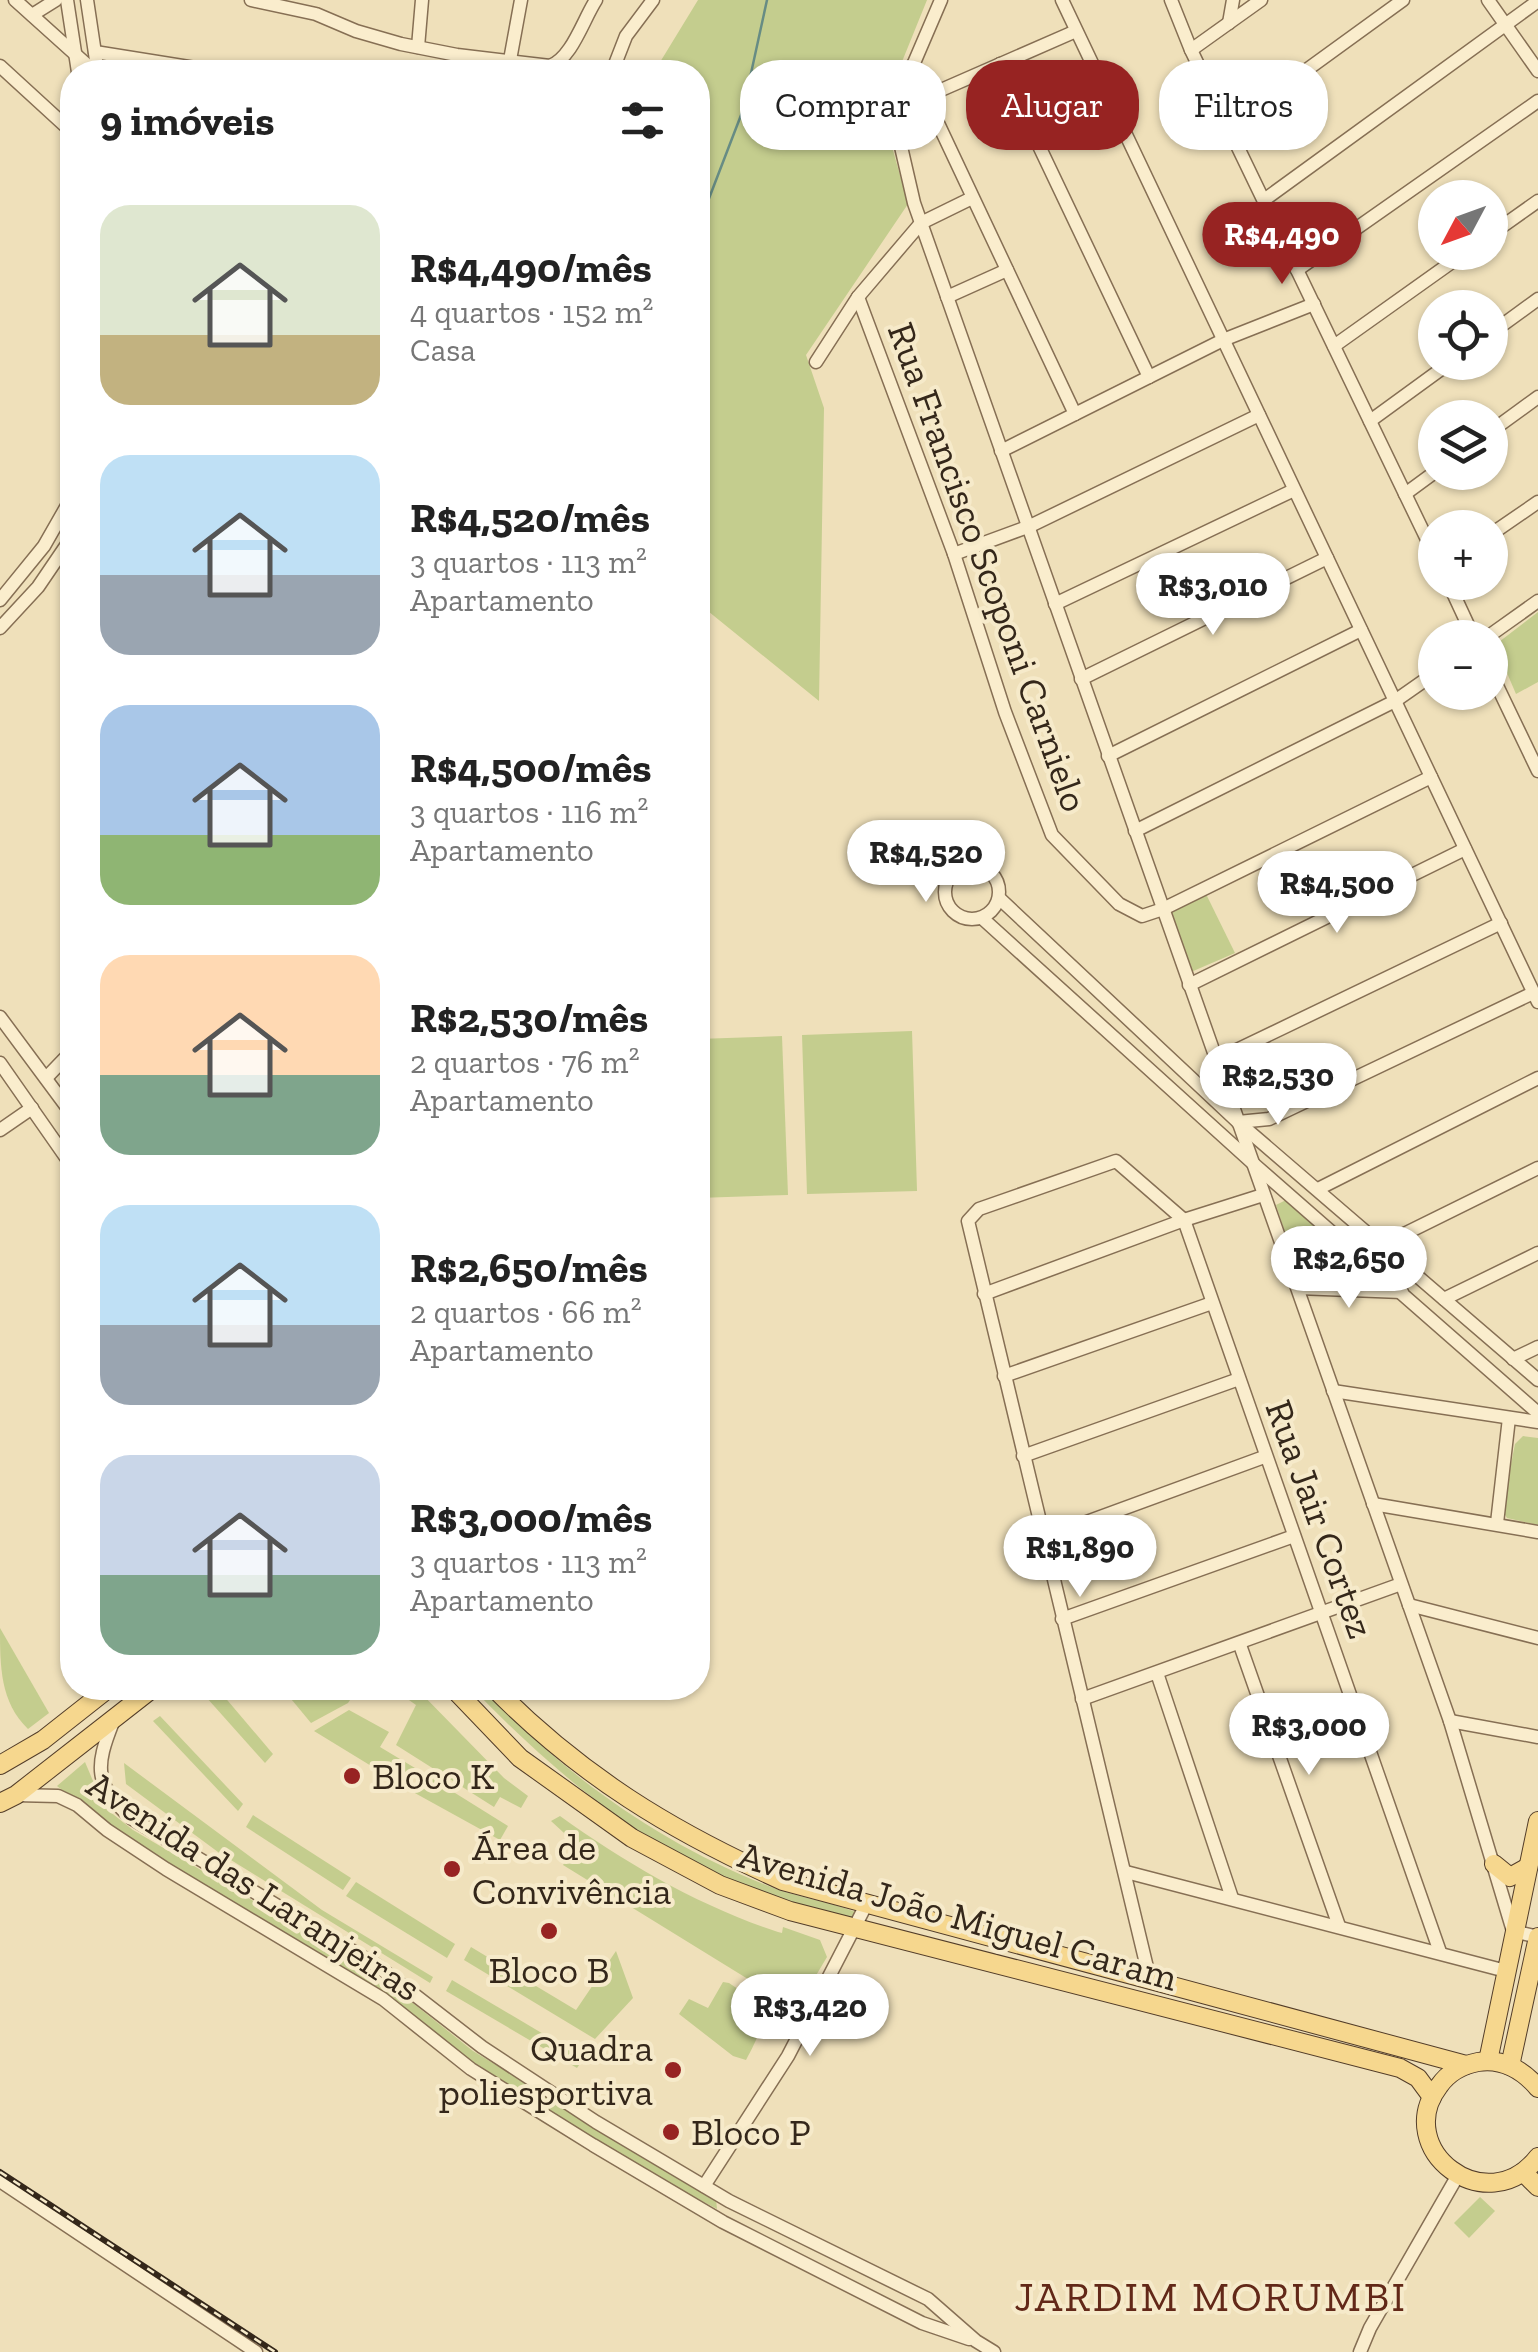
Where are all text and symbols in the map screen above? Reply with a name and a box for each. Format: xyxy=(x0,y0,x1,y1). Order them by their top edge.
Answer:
chip: Comprar xyxy=(740,60,946,150)
chip: Alugar xyxy=(966,60,1139,150)
chip: Filtros xyxy=(1159,60,1328,150)
icon: filters xyxy=(615,93,670,148)
text: 9 imóveis xyxy=(100,95,275,146)
north arrow xyxy=(1418,180,1508,270)
map controls xyxy=(1418,180,1508,710)
pin: R$4,490 xyxy=(1190,202,1374,287)
text: R$4,490 xyxy=(1224,215,1340,253)
text: R$4,490/mês xyxy=(410,242,652,293)
icon: home xyxy=(180,245,300,365)
button: locate xyxy=(1418,290,1508,380)
text: 4 quartos · 152 m² xyxy=(410,293,653,331)
street label: Rua Francisco Scoponi Carnielo xyxy=(878,316,1098,818)
text: Casa xyxy=(410,331,476,369)
button: layers xyxy=(1418,400,1508,490)
text: R$4,520/mês xyxy=(410,492,650,543)
icon: home xyxy=(180,495,300,615)
button: + xyxy=(1418,510,1508,600)
text: 3 quartos · 113 m² xyxy=(410,543,647,581)
pin: R$3,010 xyxy=(1121,553,1305,638)
text: R$3,010 xyxy=(1158,566,1268,604)
text: Apartamento xyxy=(410,581,594,619)
button: − xyxy=(1418,620,1508,710)
text: R$4,500/mês xyxy=(410,742,652,793)
icon: home xyxy=(180,745,300,865)
text: 3 quartos · 116 m² xyxy=(410,793,648,831)
pin: R$4,520 xyxy=(834,820,1018,905)
text: Apartamento xyxy=(410,831,594,869)
text: R$4,520 xyxy=(869,833,983,871)
pin: R$4,500 xyxy=(1245,851,1429,936)
text: R$4,500 xyxy=(1279,864,1395,902)
text: R$2,530/mês xyxy=(410,992,648,1043)
icon: home xyxy=(180,995,300,1115)
text: 2 quartos · 76 m² xyxy=(410,1043,640,1081)
pin: R$2,530 xyxy=(1186,1043,1370,1128)
text: R$2,530 xyxy=(1222,1056,1334,1094)
text: Apartamento xyxy=(410,1081,594,1119)
pin: R$2,650 xyxy=(1257,1226,1441,1311)
text: R$2,650 xyxy=(1293,1239,1405,1277)
text: R$2,650/mês xyxy=(410,1242,648,1293)
icon: home xyxy=(180,1245,300,1365)
text: 2 quartos · 66 m² xyxy=(410,1293,642,1331)
text: Apartamento xyxy=(410,1331,594,1369)
street label: Rua Jair Cortez xyxy=(1256,1394,1384,1644)
text: R$3,000/mês xyxy=(410,1492,652,1543)
icon: home xyxy=(180,1495,300,1615)
pin: R$1,890 xyxy=(988,1515,1172,1600)
text: R$1,890 xyxy=(1026,1528,1134,1566)
text: 3 quartos · 113 m² xyxy=(410,1543,647,1581)
text: Apartamento xyxy=(410,1581,594,1619)
pin: R$3,000 xyxy=(1217,1693,1401,1778)
text: R$3,000 xyxy=(1251,1706,1367,1744)
place label: Bloco K xyxy=(372,1753,495,1799)
street label: Avenida das Laranjeiras xyxy=(79,1761,429,2011)
marker: Bloco K xyxy=(341,1765,363,1787)
place label: Área de Convivência xyxy=(472,1824,671,1914)
street label: Avenida João Miguel Caram xyxy=(733,1831,1183,2001)
marker: Área de Convivência xyxy=(441,1858,463,1880)
marker: Bloco B xyxy=(538,1920,560,1942)
place label: Bloco B xyxy=(489,1947,609,1993)
pin: R$3,420 xyxy=(718,1974,902,2059)
text: R$3,420 xyxy=(753,1987,867,2025)
place label: Quadra poliesportiva xyxy=(439,2025,653,2115)
marker: Quadra poliesportiva xyxy=(662,2059,684,2081)
place label: Bloco P xyxy=(691,2109,811,2155)
marker: Bloco P xyxy=(660,2121,682,2143)
district label: JARDIM MORUMBI xyxy=(1014,2271,1408,2322)

